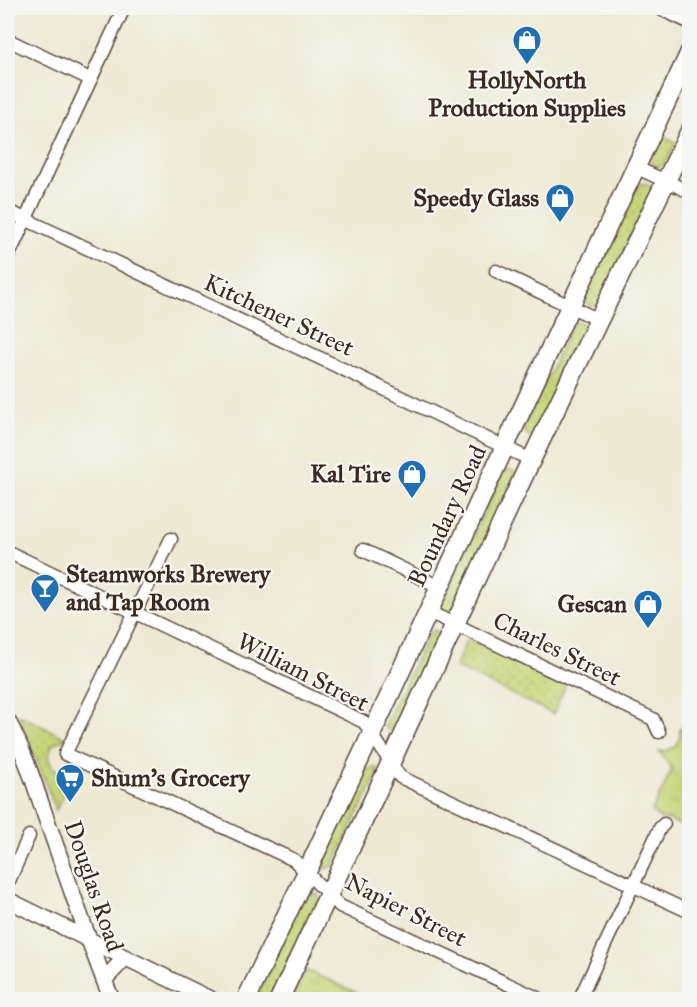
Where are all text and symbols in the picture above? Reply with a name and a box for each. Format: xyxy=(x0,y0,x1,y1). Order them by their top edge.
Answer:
shop icon: HollyNorth Production Supplies xyxy=(511,24,543,66)
place label: HollyNorth Production Supplies xyxy=(428,65,626,123)
shop icon: Speedy Glass xyxy=(544,182,576,224)
place label: Speedy Glass xyxy=(413,183,539,213)
street label: Kitchener Street xyxy=(199,267,359,363)
street label: Boundary Road xyxy=(401,440,493,592)
shop icon: Kal Tire xyxy=(396,458,428,500)
place label: Kal Tire xyxy=(310,459,391,489)
place label: Steamworks Brewery and Tap Room xyxy=(66,559,272,617)
bar icon: Steamworks Brewery and Tap Room xyxy=(29,572,61,614)
shop icon: Gescan xyxy=(632,588,664,630)
place label: Gescan xyxy=(557,589,627,619)
street label: Charles Street xyxy=(488,605,626,693)
street label: William Street xyxy=(232,626,374,718)
supermarket icon: Shum's Grocery xyxy=(54,762,86,804)
place label: Shum's Grocery xyxy=(91,763,251,793)
street label: Douglas Road xyxy=(58,816,130,956)
street label: Napier Street xyxy=(340,867,472,954)

